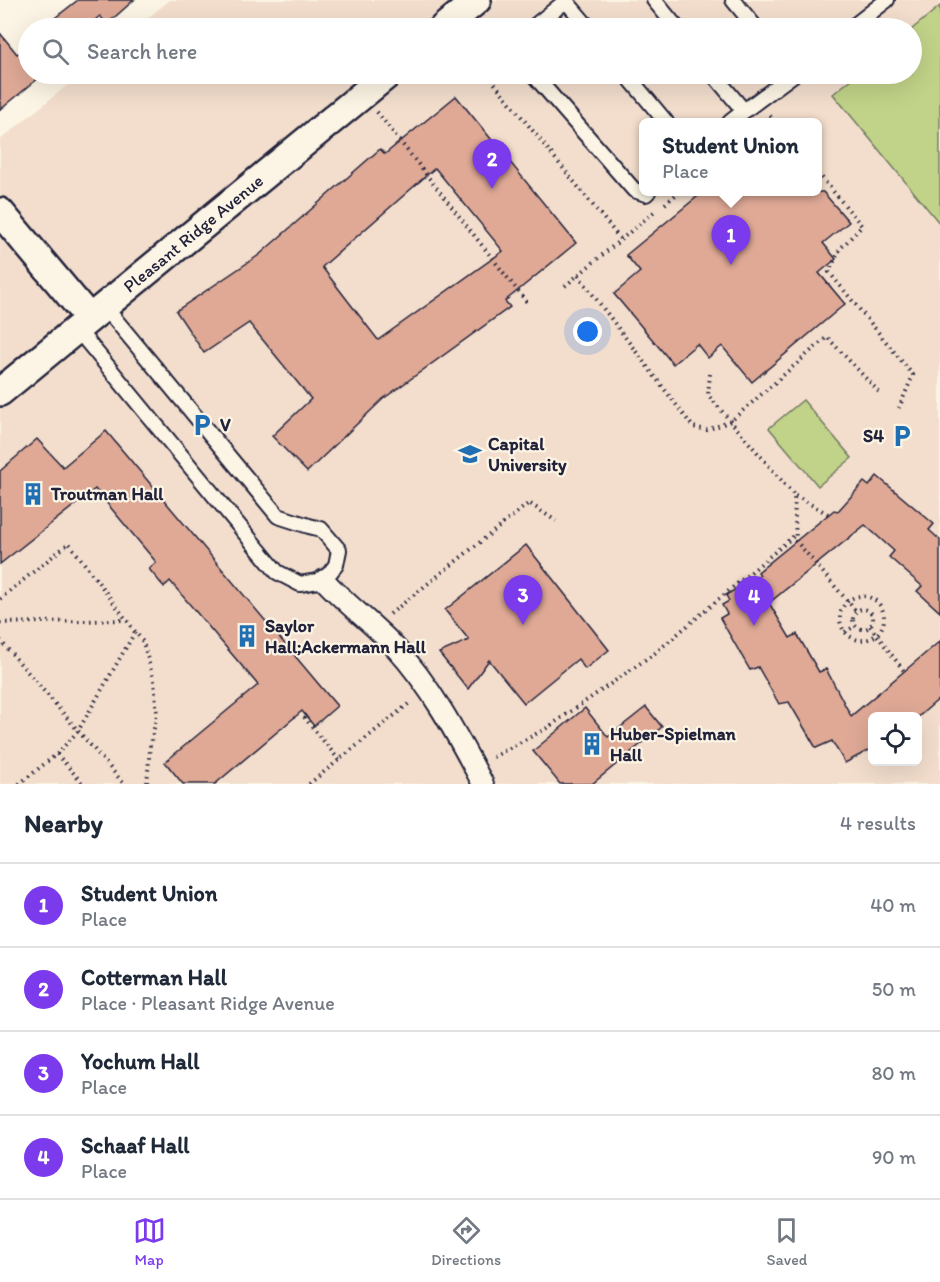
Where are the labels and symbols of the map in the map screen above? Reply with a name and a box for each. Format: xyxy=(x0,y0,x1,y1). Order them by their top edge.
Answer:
pin: 2 xyxy=(472,140,512,189)
street label: Pleasant Ridge Avenue xyxy=(119,170,268,297)
pin: 1 xyxy=(712,216,750,265)
your location xyxy=(573,317,602,346)
parking icon: V xyxy=(189,412,215,438)
place label: V xyxy=(220,414,231,436)
parking icon: S4 xyxy=(889,423,915,449)
place label: S4 xyxy=(863,425,884,447)
place label: Capital University xyxy=(488,433,567,476)
school or university icon: Capital University xyxy=(457,441,483,467)
building icon: Troutman Hall xyxy=(20,481,46,507)
place label: Troutman Hall xyxy=(50,483,164,505)
pin: 3 xyxy=(504,576,542,625)
pin: 4 xyxy=(734,576,774,626)
place label: Saylor Hall;Ackermann Hall xyxy=(265,615,427,658)
building icon: Saylor Hall;Ackermann Hall xyxy=(234,623,260,649)
place label: Huber-Spielman Hall xyxy=(610,723,737,766)
building icon: Huber-Spielman Hall xyxy=(579,731,605,757)

